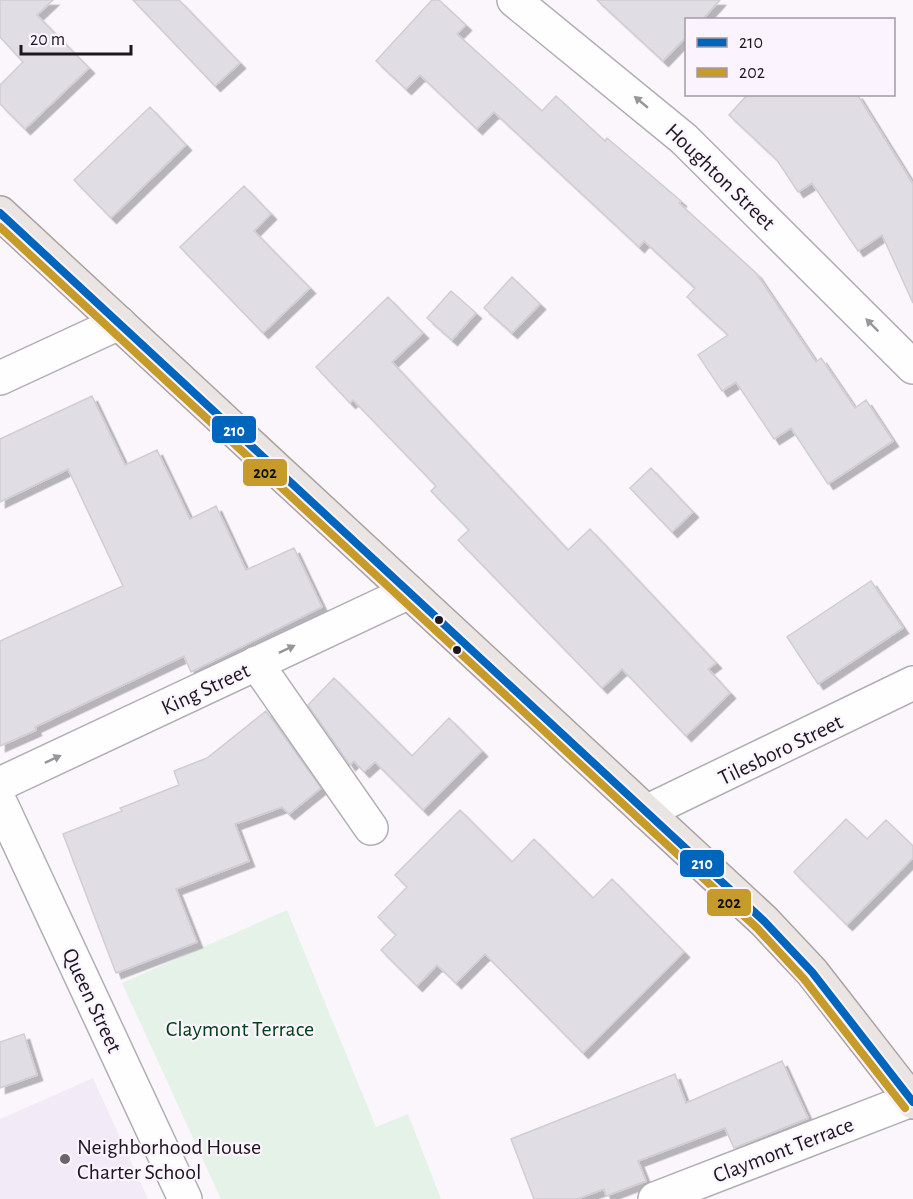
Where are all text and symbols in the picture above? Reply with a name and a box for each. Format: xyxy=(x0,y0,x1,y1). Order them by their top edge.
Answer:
scale bar xyxy=(21,18,130,56)
legend xyxy=(685,18,895,96)
text: 20 m xyxy=(30,31,65,49)
text: 210 xyxy=(739,34,763,52)
text: 202 xyxy=(739,64,765,82)
one-way arrow xyxy=(633,96,649,109)
street label: Houghton Street xyxy=(661,119,779,234)
one-way arrow xyxy=(866,319,880,333)
line badge: 210 xyxy=(211,415,257,444)
text: 210 xyxy=(223,423,245,439)
line badge: 202 xyxy=(242,458,288,487)
text: 202 xyxy=(253,465,277,481)
unlabelled marker xyxy=(433,614,445,626)
unlabelled marker xyxy=(451,644,463,656)
one-way arrow xyxy=(278,645,295,654)
street label: King Street xyxy=(158,659,253,719)
street label: Tilesboro Street xyxy=(715,710,846,789)
one-way arrow xyxy=(44,754,61,763)
line badge: 210 xyxy=(679,849,725,878)
text: 210 xyxy=(691,856,713,872)
line badge: 202 xyxy=(706,888,752,917)
text: 202 xyxy=(717,895,741,911)
street label: Queen Street xyxy=(58,945,126,1056)
park label: Claymont Terrace xyxy=(166,1018,314,1040)
street label: Claymont Terrace xyxy=(710,1113,857,1187)
place label: Neighborhood House Charter School xyxy=(77,1136,261,1183)
marker: Neighborhood House Charter School xyxy=(58,1152,72,1166)

